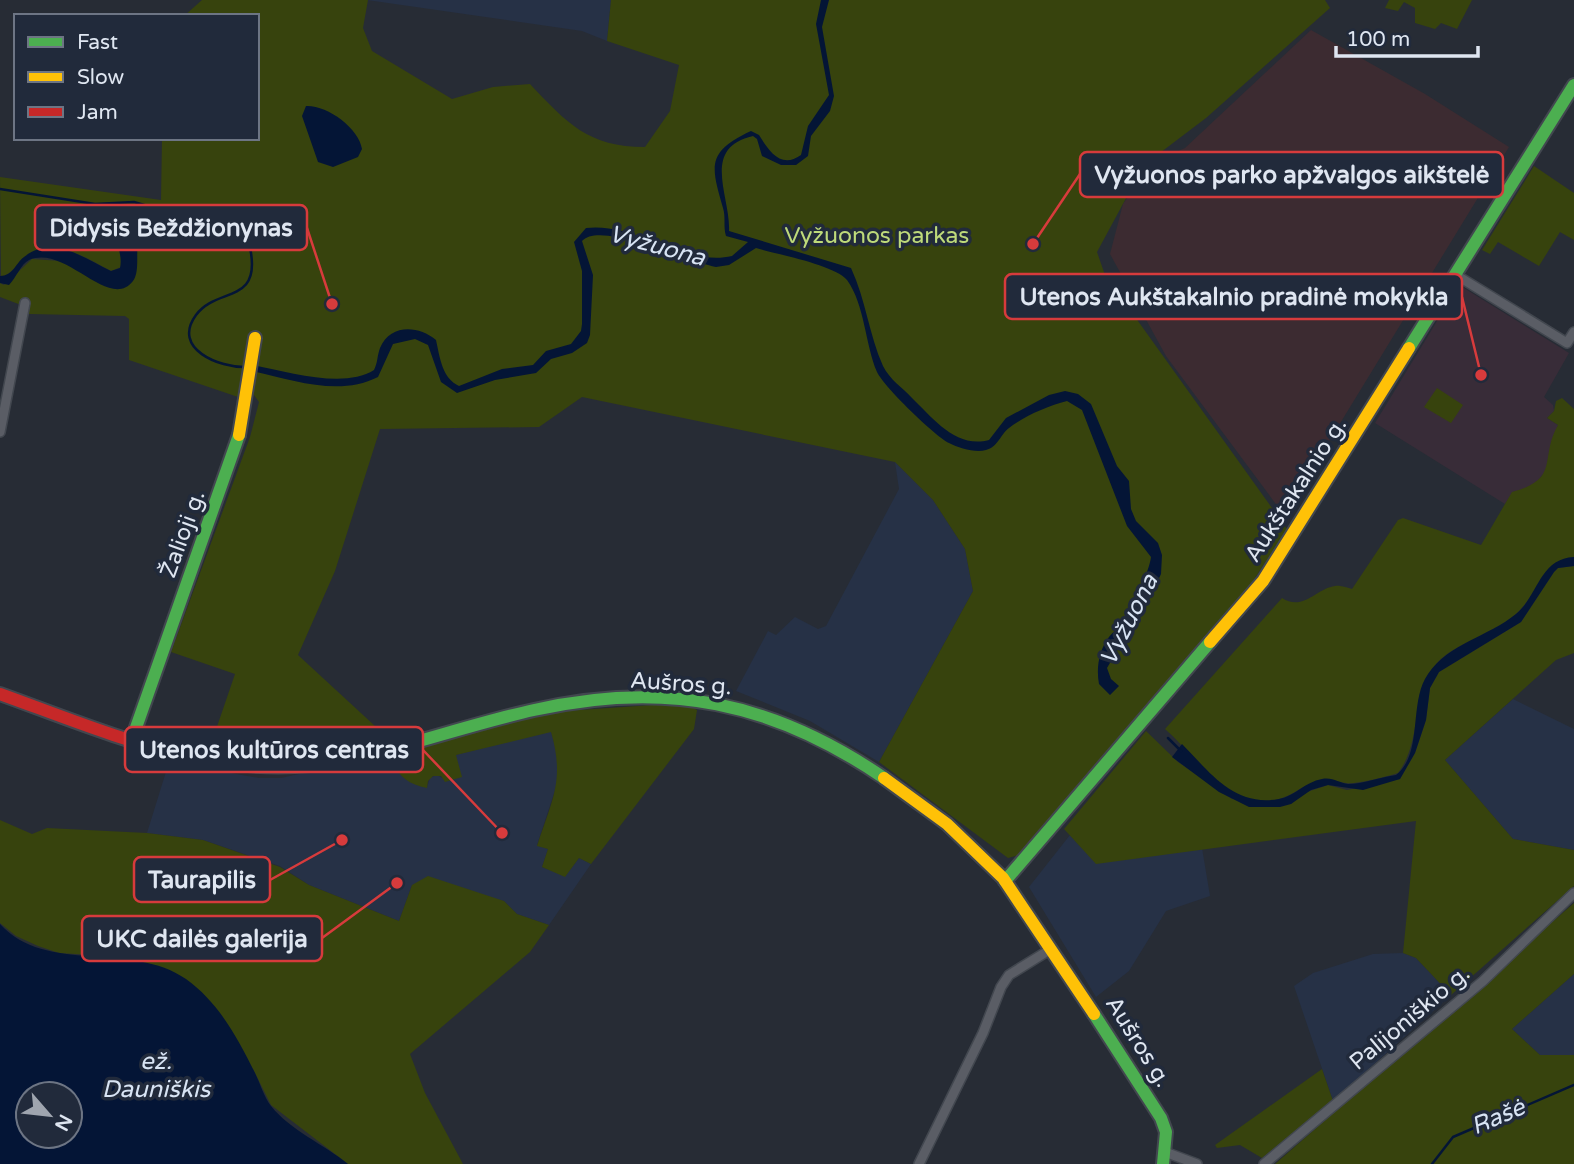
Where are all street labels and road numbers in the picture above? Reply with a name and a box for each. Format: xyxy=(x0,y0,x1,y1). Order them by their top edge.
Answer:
street label: Aukštakalnio g. xyxy=(1239,412,1353,568)
street label: Žalioji g. xyxy=(154,486,212,582)
street label: Aušros g. xyxy=(629,666,733,702)
street label: Palijoniškio g. xyxy=(1344,960,1476,1076)
street label: Aušros g. xyxy=(1099,991,1177,1093)

